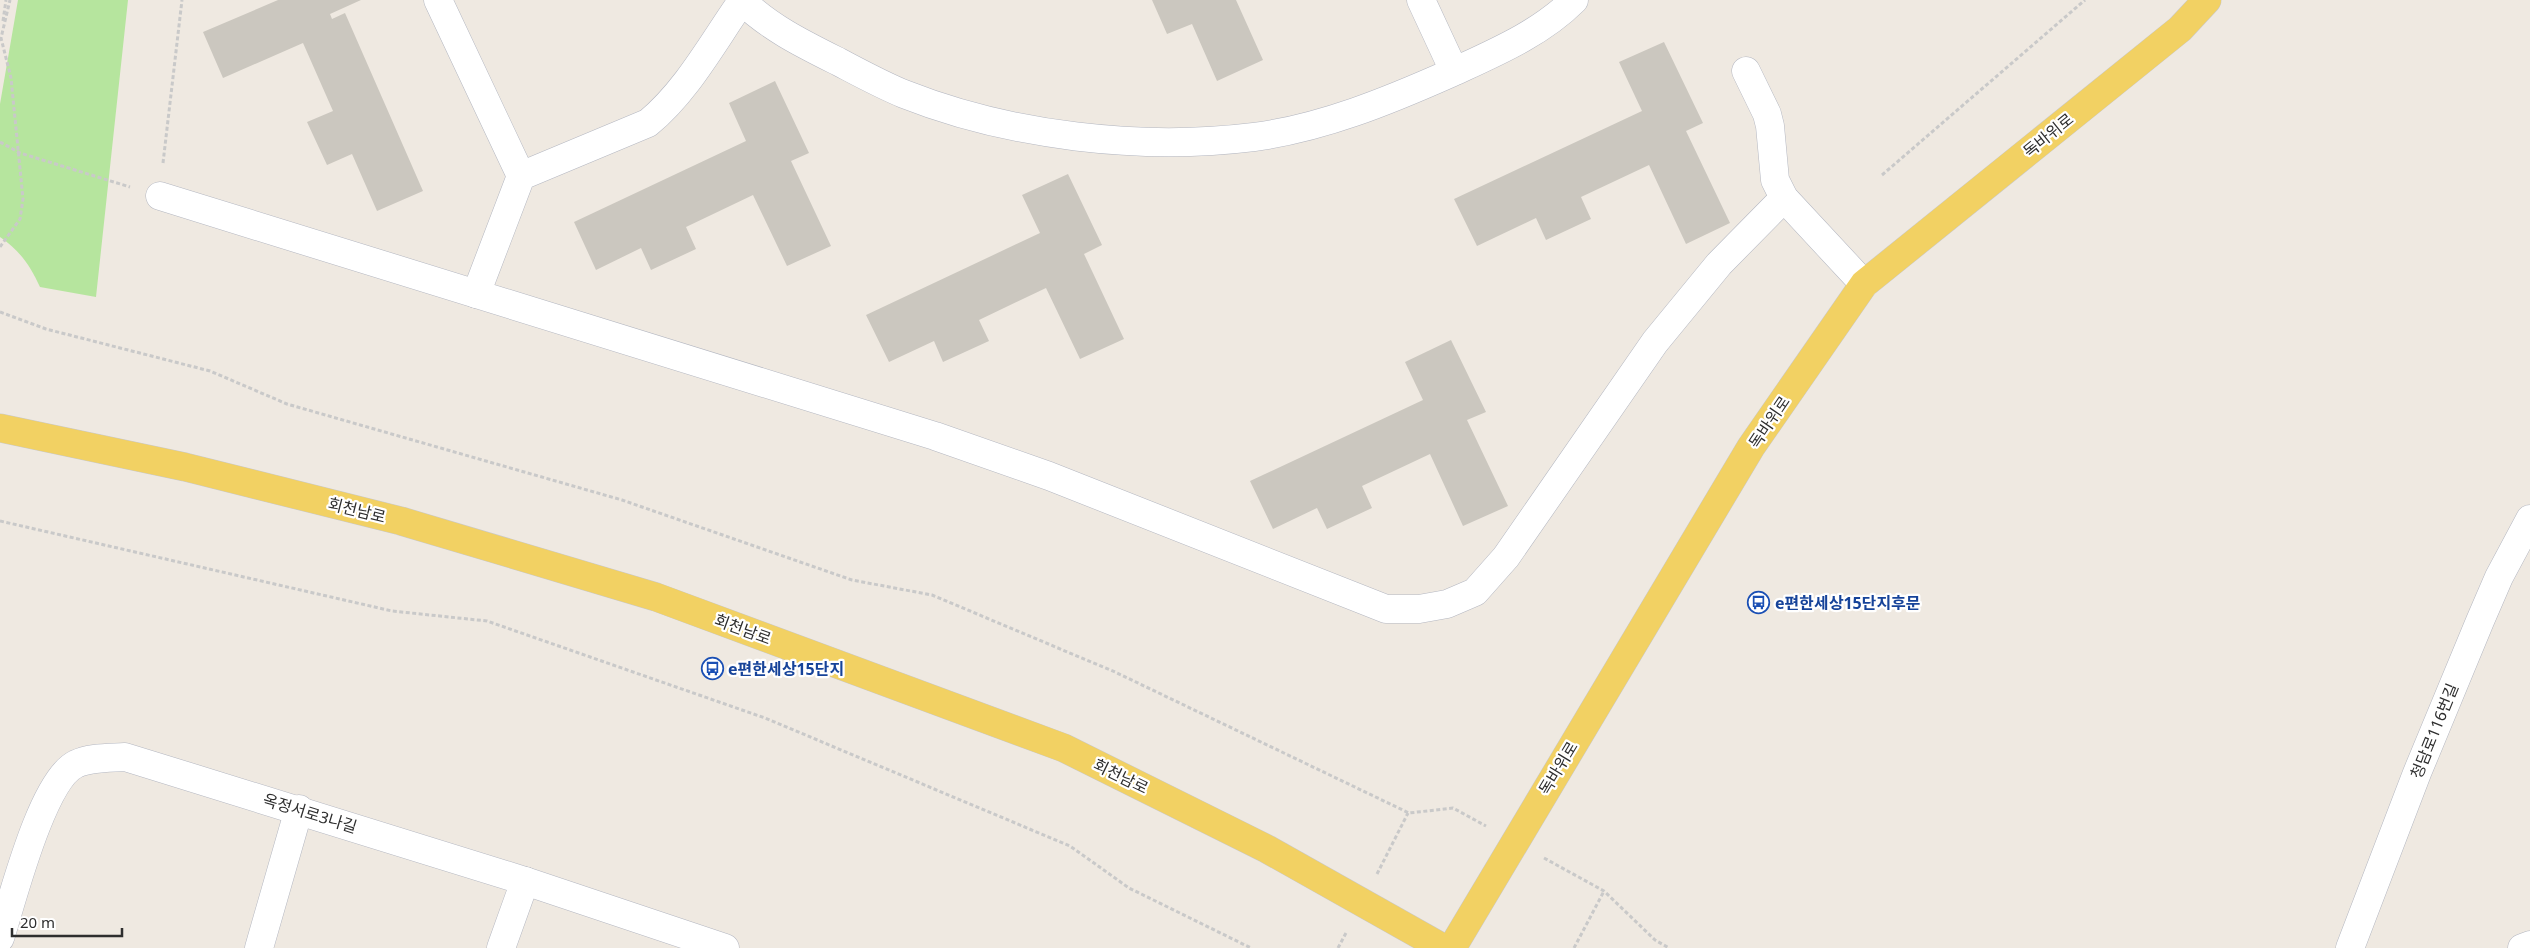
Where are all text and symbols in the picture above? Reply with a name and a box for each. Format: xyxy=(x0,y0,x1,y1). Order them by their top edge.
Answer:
street label: 독바위로 xyxy=(2018,108,2078,162)
street label: 독바위로 xyxy=(1743,391,1795,453)
street label: 회천남로 xyxy=(326,492,388,528)
bus stop icon: e편한세상15단지후문 xyxy=(1747,591,1771,615)
place label: e편한세상15단지후문 xyxy=(1775,592,1921,614)
street label: 회천남로 xyxy=(712,609,775,649)
bus stop icon: e편한세상15단지 xyxy=(700,657,724,681)
place label: e편한세상15단지 xyxy=(728,658,844,680)
street label: 청담로116번길 xyxy=(2405,680,2463,782)
street label: 독바위로 xyxy=(1533,737,1583,799)
street label: 회천남로 xyxy=(1090,753,1153,799)
street label: 옥정서로3나길 xyxy=(260,788,360,838)
scale bar xyxy=(12,906,122,938)
text: 20 m xyxy=(20,912,55,932)

